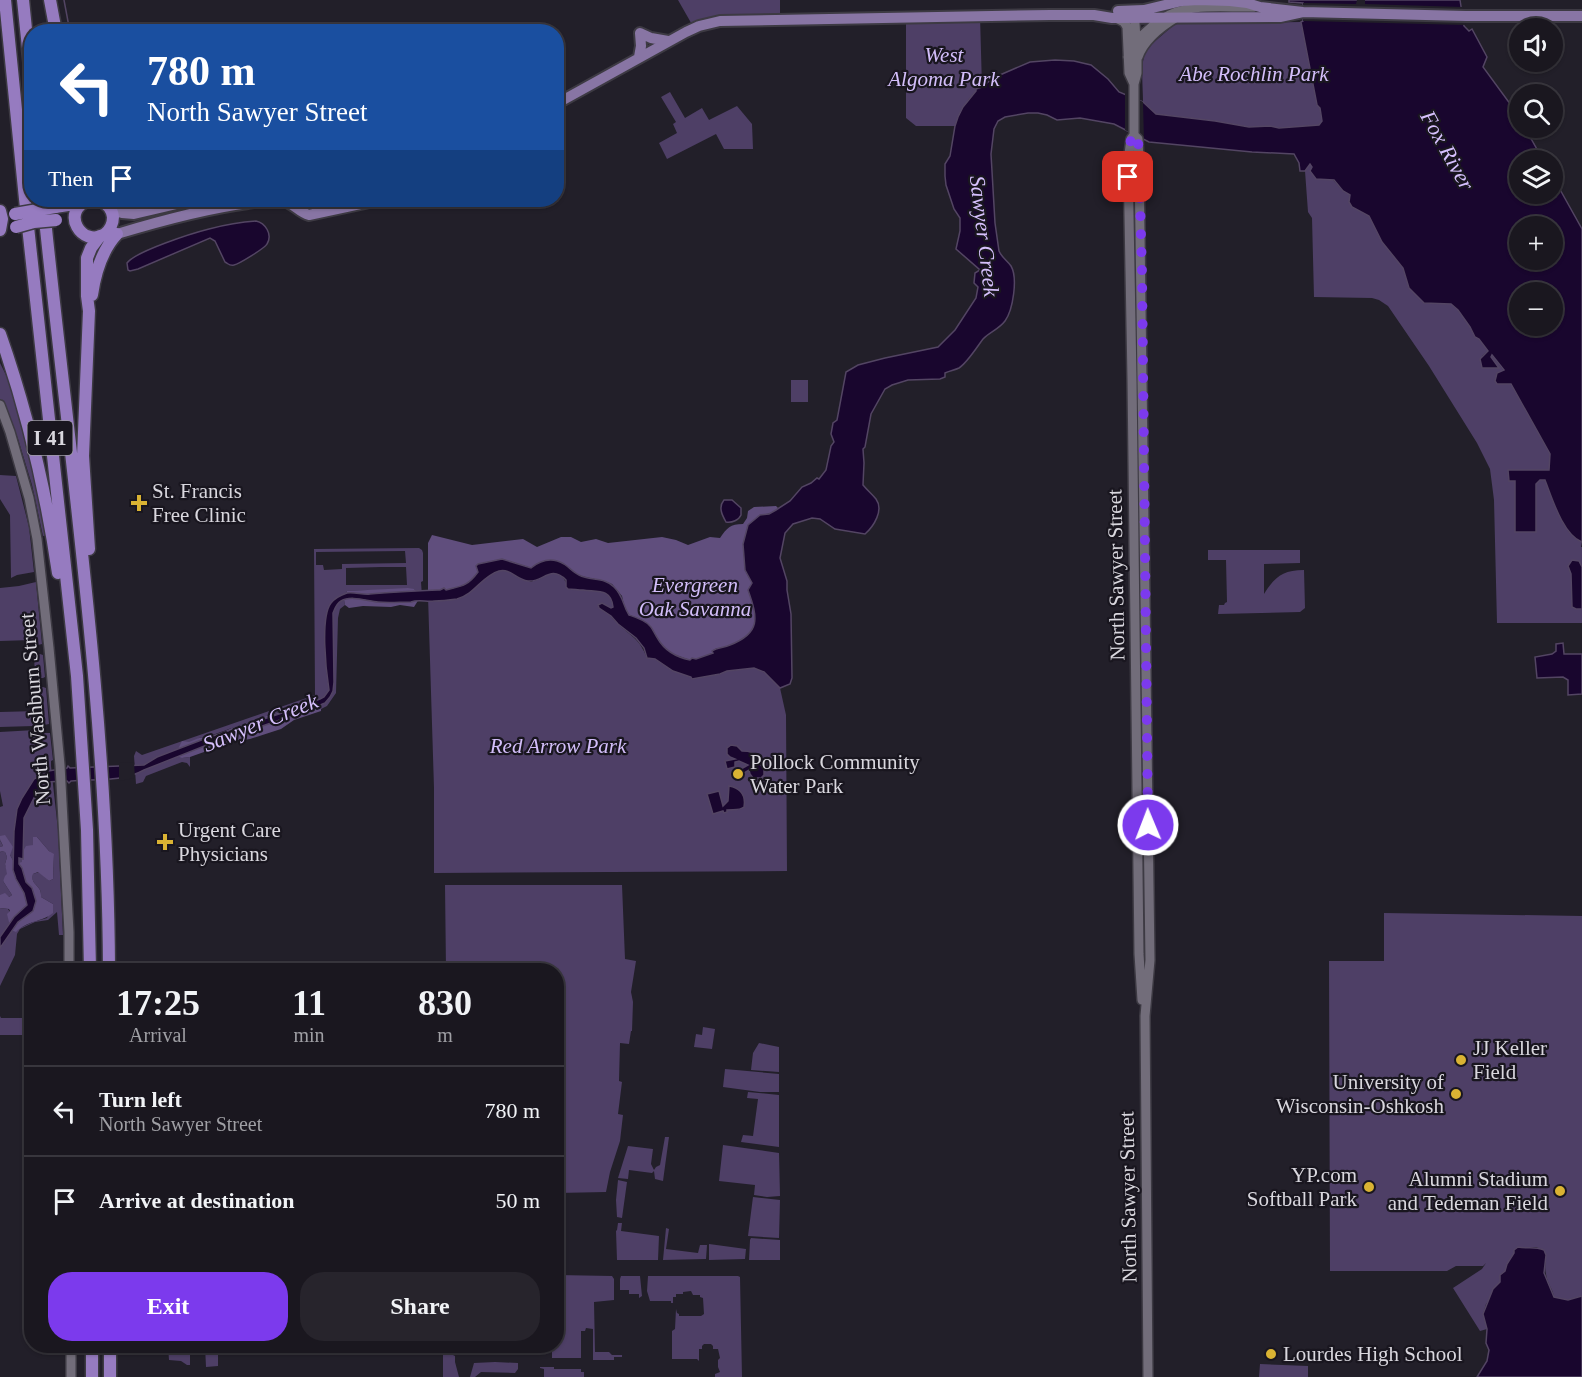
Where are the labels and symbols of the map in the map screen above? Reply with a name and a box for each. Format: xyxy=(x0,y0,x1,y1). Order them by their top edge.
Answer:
park label: West Algoma Park xyxy=(886,43,1000,91)
park label: Abe Rochlin Park xyxy=(1177,62,1329,86)
water label: Fox River xyxy=(1415,105,1480,195)
pin xyxy=(1102,151,1153,202)
water label: Sawyer Creek xyxy=(965,174,1004,299)
road number: I 41 xyxy=(28,421,72,455)
place label: St. Francis Free Clinic xyxy=(152,479,246,527)
street label: North Sawyer Street xyxy=(1103,489,1129,661)
marker: St. Francis Free Clinic xyxy=(130,494,148,512)
park label: Evergreen Oak Savanna xyxy=(639,573,751,621)
street label: North Washburn Street xyxy=(15,612,55,806)
water label: Sawyer Creek xyxy=(199,688,323,757)
park label: Red Arrow Park xyxy=(489,734,627,758)
place label: Pollock Community Water Park xyxy=(750,750,920,798)
marker: Pollock Community Water Park xyxy=(731,767,745,781)
position arrow xyxy=(1116,793,1180,857)
place label: Urgent Care Physicians xyxy=(178,818,281,866)
marker: Urgent Care Physicians xyxy=(156,833,174,851)
place label: JJ Keller Field xyxy=(1473,1036,1547,1084)
marker: JJ Keller Field xyxy=(1454,1053,1468,1067)
place label: University of Wisconsin-Oshkosh xyxy=(1276,1070,1444,1118)
marker: University of Wisconsin-Oshkosh xyxy=(1449,1087,1463,1101)
street label: North Sawyer Street xyxy=(1115,1111,1141,1283)
place label: YP.com Softball Park xyxy=(1247,1163,1357,1211)
place label: Alumni Stadium and Tedeman Field xyxy=(1388,1167,1548,1215)
marker: YP.com Softball Park xyxy=(1362,1180,1376,1194)
marker: Alumni Stadium and Tedeman Field xyxy=(1553,1184,1567,1198)
place label: Lourdes High School xyxy=(1283,1342,1463,1366)
marker: Lourdes High School xyxy=(1264,1347,1278,1361)

